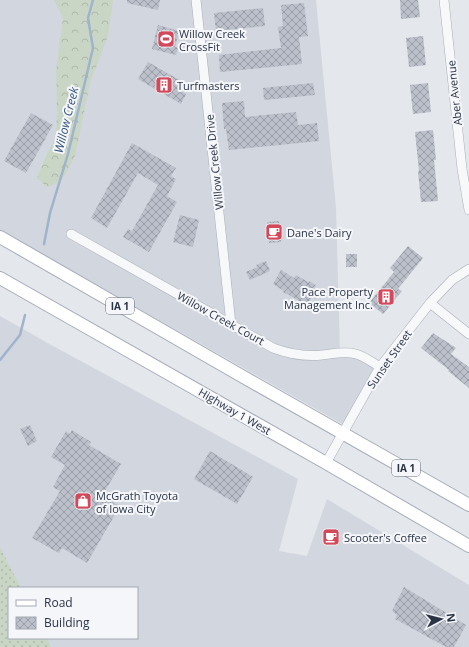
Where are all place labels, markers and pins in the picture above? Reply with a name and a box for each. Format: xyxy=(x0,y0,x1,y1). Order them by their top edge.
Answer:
place label: Willow Creek CrossFit xyxy=(179,26,245,54)
sports icon: Willow Creek CrossFit xyxy=(156,29,176,49)
building icon: Turfmasters xyxy=(154,75,174,95)
place label: Turfmasters xyxy=(177,78,239,93)
cafe icon: Dane's Dairy xyxy=(264,222,284,242)
place label: Dane's Dairy xyxy=(287,225,352,240)
place label: Pace Property Management Inc. xyxy=(284,284,373,312)
building icon: Pace Property Management Inc. xyxy=(376,287,396,307)
place label: McGrath Toyota of Iowa City xyxy=(96,488,178,516)
shop icon: McGrath Toyota of Iowa City xyxy=(73,491,93,511)
cafe icon: Scooter's Coffee xyxy=(321,527,341,547)
place label: Scooter's Coffee xyxy=(344,530,427,545)

